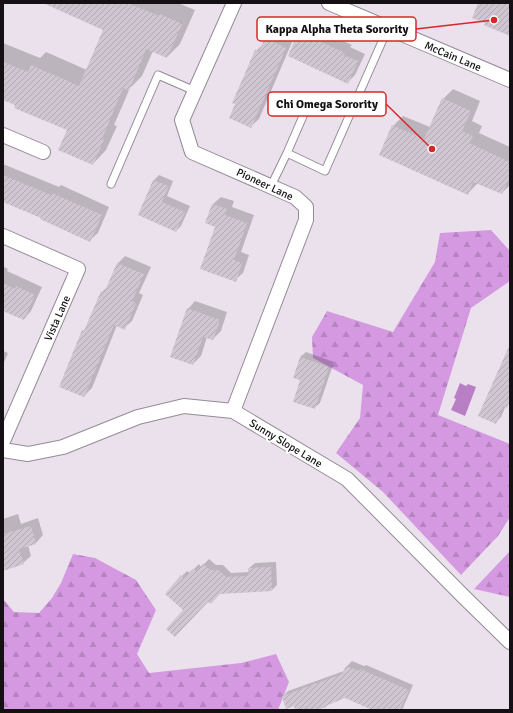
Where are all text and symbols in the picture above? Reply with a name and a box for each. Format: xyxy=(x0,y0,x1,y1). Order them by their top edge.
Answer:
callout: Kappa Alpha Theta Sorority xyxy=(257,17,416,41)
text: Kappa Alpha Theta Sorority xyxy=(265,22,409,37)
street label: McCain Lane xyxy=(422,39,483,74)
callout: Chi Omega Sorority xyxy=(268,92,386,116)
text: Chi Omega Sorority xyxy=(276,97,378,112)
street label: Pioneer Lane xyxy=(234,166,295,203)
street label: Vista Lane xyxy=(42,293,73,343)
street label: Sunny Slope Lane xyxy=(247,416,325,470)

